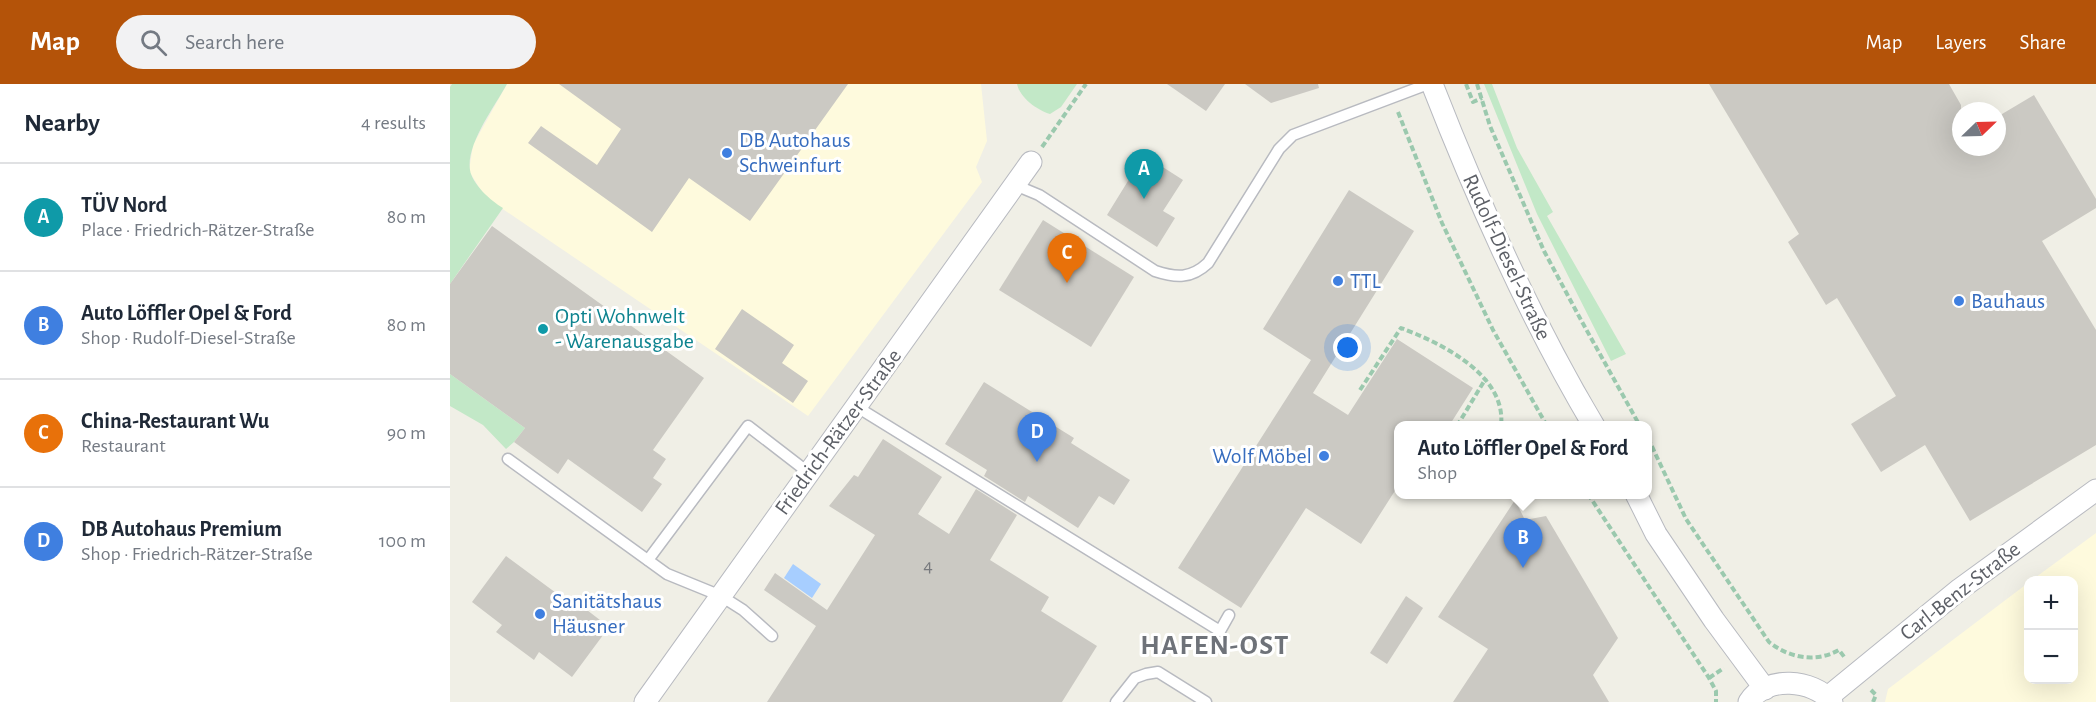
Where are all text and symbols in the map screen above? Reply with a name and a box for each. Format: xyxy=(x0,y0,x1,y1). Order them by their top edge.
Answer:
search box xyxy=(116,15,536,69)
icon: search xyxy=(137,26,170,59)
text: Map xyxy=(30,28,80,56)
text: Search here xyxy=(185,31,284,53)
text: Map xyxy=(1866,32,1902,53)
text: Layers xyxy=(1935,32,1986,53)
text: Share xyxy=(2019,32,2066,53)
north arrow xyxy=(1952,102,2006,156)
text: Nearby xyxy=(24,110,100,136)
text: 4 results xyxy=(361,113,426,133)
place label: DB Autohaus Schweinfurt xyxy=(739,129,851,176)
marker: DB Autohaus Schweinfurt xyxy=(720,146,734,160)
pin: A xyxy=(1124,150,1164,199)
street label: Rudolf-Diesel-Straße xyxy=(1459,171,1555,343)
text: TÜV Nord xyxy=(81,194,167,216)
text: A xyxy=(38,207,50,227)
text: 80 m xyxy=(387,207,426,227)
text: Place · Friedrich-Rätzer-Straße xyxy=(81,220,314,240)
pin: C xyxy=(1048,234,1086,283)
place label: TTL xyxy=(1350,270,1382,292)
marker: TTL xyxy=(1331,274,1345,288)
place label: Bauhaus xyxy=(1971,290,2045,312)
marker: Bauhaus xyxy=(1952,294,1966,308)
text: Auto Löffler Opel & Ford xyxy=(81,302,292,324)
place label: Opti Wohnwelt - Warenausgabe xyxy=(555,305,694,352)
text: B xyxy=(38,315,49,335)
text: 80 m xyxy=(387,315,426,335)
marker: Opti Wohnwelt - Warenausgabe xyxy=(536,322,550,336)
text: Shop · Rudolf-Diesel-Straße xyxy=(81,328,296,348)
your location xyxy=(1333,333,1362,362)
street label: Friedrich-Rätzer-Straße xyxy=(771,345,905,519)
text: China-Restaurant Wu xyxy=(81,410,269,432)
pin: D xyxy=(1018,412,1056,462)
popup xyxy=(1394,421,1652,499)
text: C xyxy=(38,423,49,443)
text: 90 m xyxy=(387,423,426,443)
text: Restaurant xyxy=(81,436,166,456)
text: Auto Löffler Opel & Ford xyxy=(1418,437,1628,459)
place label: Wolf Möbel xyxy=(1212,445,1312,467)
marker: Wolf Möbel xyxy=(1317,449,1331,463)
text: Shop xyxy=(1418,463,1457,483)
text: DB Autohaus Premium xyxy=(81,518,282,540)
pin: B xyxy=(1504,518,1542,568)
text: D xyxy=(37,531,50,551)
text: 100 m xyxy=(379,531,426,551)
street label: Carl-Benz-Straße xyxy=(1896,537,2024,645)
text: Shop · Friedrich-Rätzer-Straße xyxy=(81,544,313,564)
house number: 4 xyxy=(923,556,933,576)
map controls xyxy=(2024,576,2078,684)
button: + xyxy=(2024,576,2078,630)
place label: Sanitätshaus Häusner xyxy=(552,590,662,637)
marker: Sanitätshaus Häusner xyxy=(533,607,547,621)
button: − xyxy=(2024,630,2078,684)
district label: HAFEN-OST xyxy=(1140,632,1290,660)

